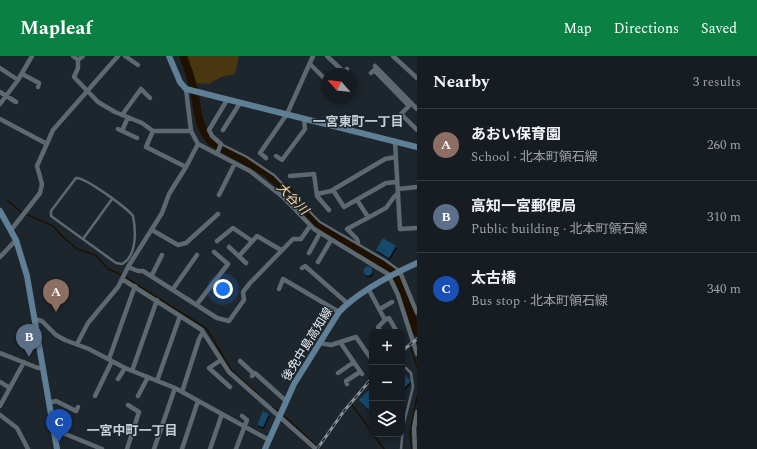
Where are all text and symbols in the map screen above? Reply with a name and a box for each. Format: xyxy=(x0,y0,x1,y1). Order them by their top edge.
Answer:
text: Mapleaf xyxy=(20,14,92,43)
text: Map xyxy=(564,18,592,39)
text: Directions xyxy=(614,18,679,39)
text: Saved xyxy=(701,18,737,39)
north arrow xyxy=(321,68,357,104)
text: Nearby xyxy=(433,69,489,95)
text: 3 results xyxy=(693,72,741,92)
district label: 一宮東町一丁目 xyxy=(312,112,404,132)
text: あおい保育園 xyxy=(471,123,561,146)
text: A xyxy=(441,135,451,155)
text: 260 m xyxy=(707,135,741,155)
text: School · 北本町領石線 xyxy=(471,147,598,167)
water label: 大谷川 xyxy=(271,178,315,221)
text: 高知一宮郵便局 xyxy=(471,195,576,218)
text: B xyxy=(441,207,451,227)
text: 310 m xyxy=(707,207,741,227)
text: Public building · 北本町領石線 xyxy=(471,219,647,239)
text: 太古橋 xyxy=(471,267,516,290)
pin: A xyxy=(43,279,69,312)
your location xyxy=(213,279,233,299)
text: C xyxy=(441,279,451,299)
text: 340 m xyxy=(707,279,741,299)
text: Bus stop · 北本町領石線 xyxy=(471,291,608,311)
street label: 後免中島高知線 xyxy=(277,304,338,385)
pin: B xyxy=(16,324,42,357)
map controls xyxy=(369,329,405,437)
button: + xyxy=(369,329,405,365)
button: − xyxy=(369,365,405,401)
button: layers xyxy=(369,401,405,437)
pin: C xyxy=(46,409,72,442)
district label: 一宮中町一丁目 xyxy=(86,421,178,441)

